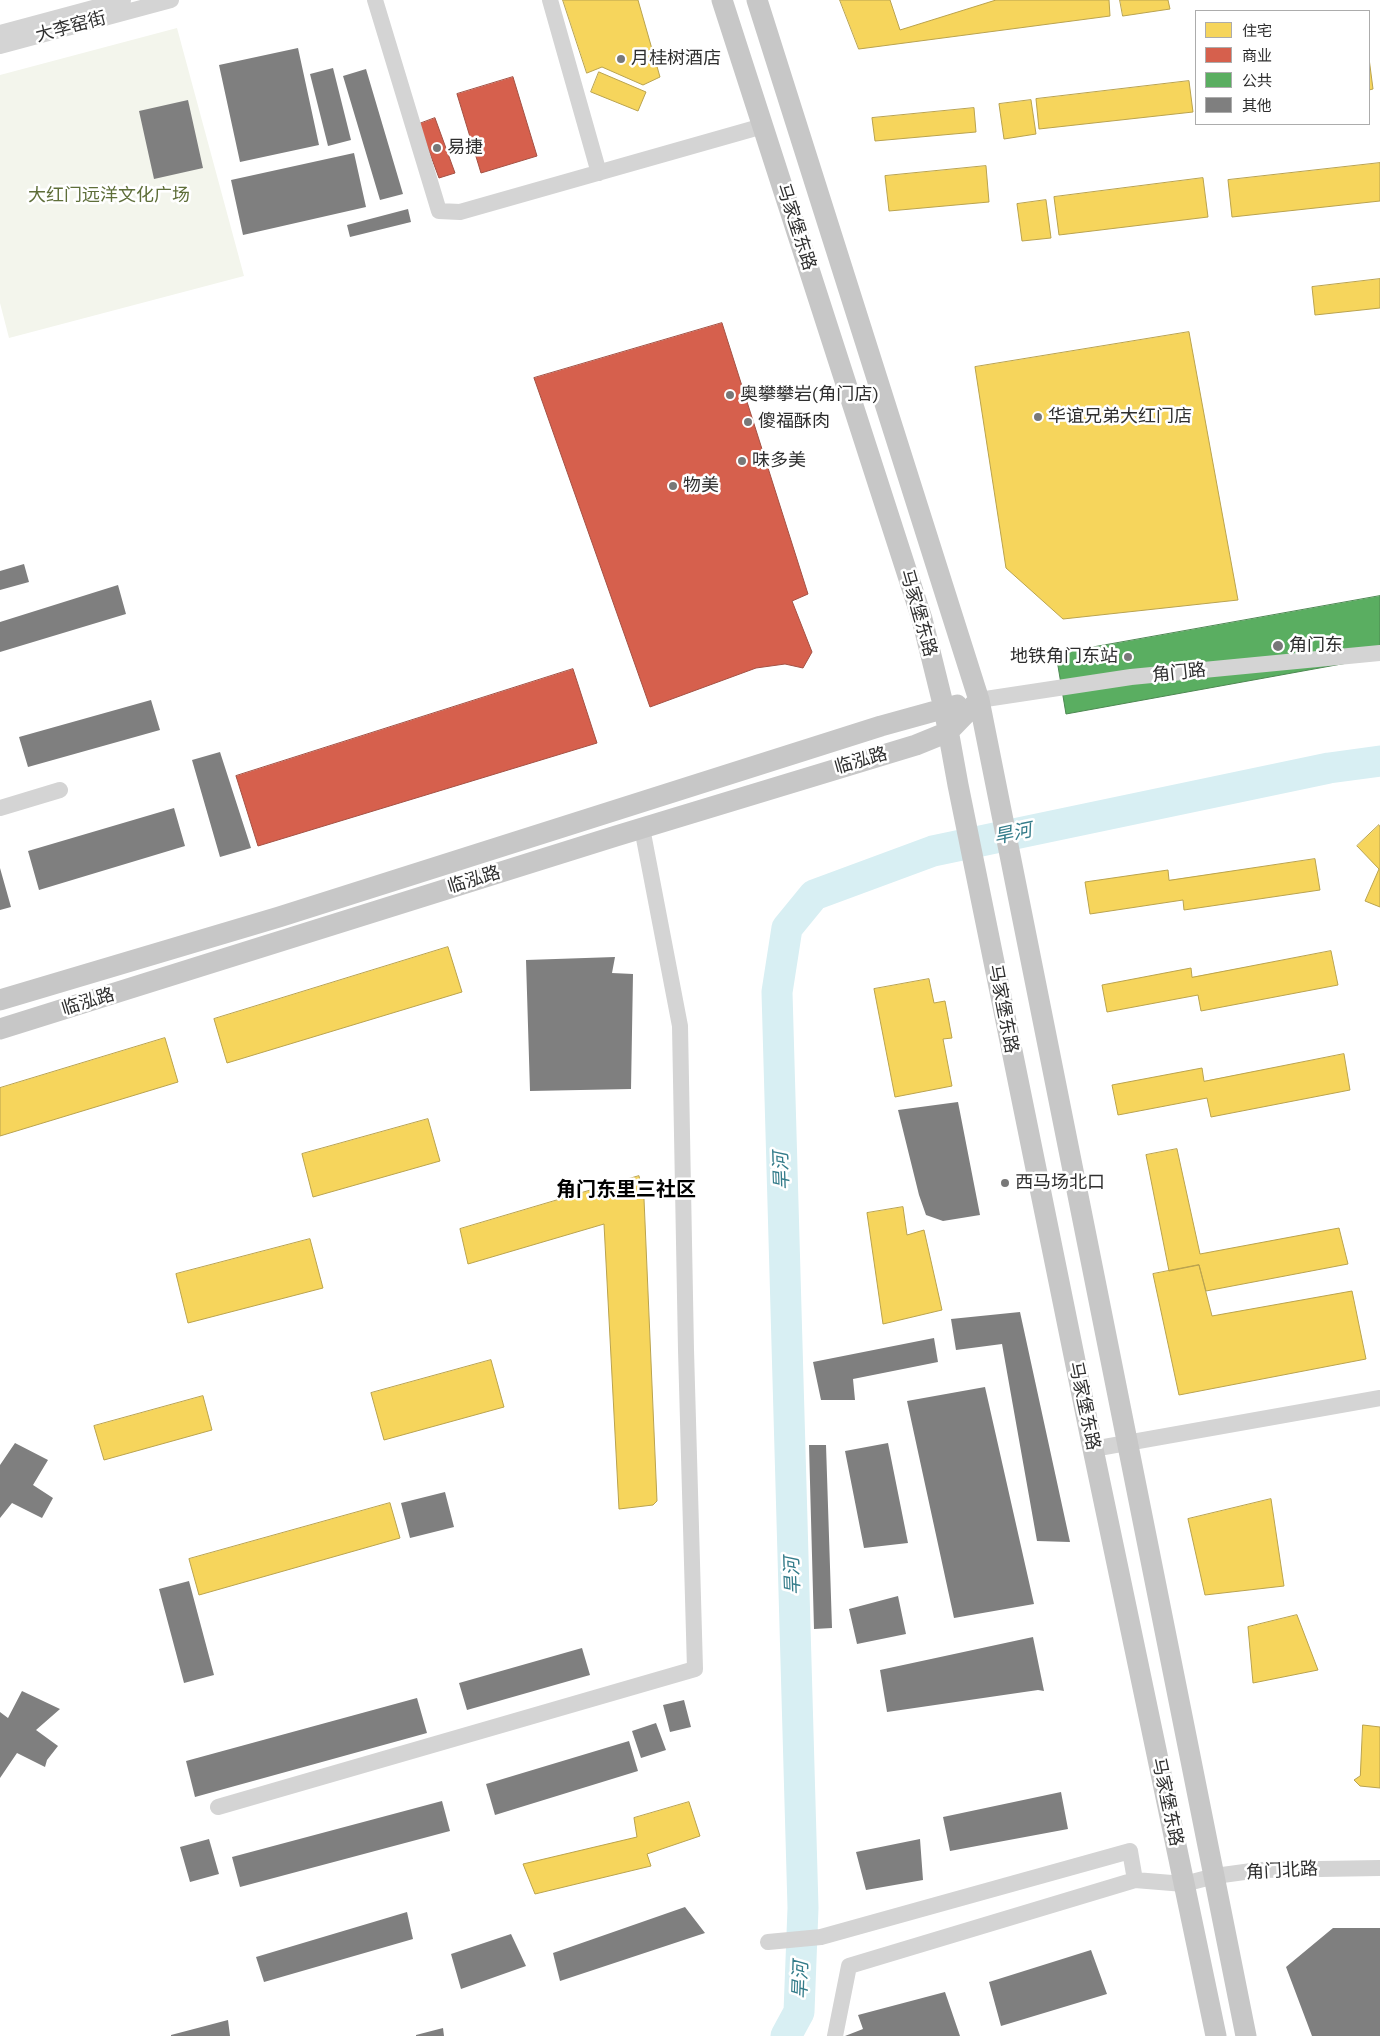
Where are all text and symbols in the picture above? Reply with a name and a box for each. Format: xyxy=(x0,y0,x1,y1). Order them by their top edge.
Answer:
street label: 大李窑街 xyxy=(33,7,109,47)
legend xyxy=(1195,10,1370,125)
text: 住宅 xyxy=(1242,22,1272,40)
text: 商业 xyxy=(1242,47,1272,65)
place label: 月桂树酒店 xyxy=(631,48,721,70)
marker: 月桂树酒店 xyxy=(615,53,627,65)
text: 公共 xyxy=(1242,72,1272,90)
text: 其他 xyxy=(1242,97,1272,115)
place label: 易捷 xyxy=(447,137,483,159)
marker: 易捷 xyxy=(431,142,443,154)
street label: 马家堡东路 xyxy=(772,181,820,273)
park label: 大红门远洋文化广场 xyxy=(28,185,190,207)
place label: 奥攀攀岩(角门店) xyxy=(740,384,879,406)
marker: 奥攀攀岩(角门店) xyxy=(724,389,736,401)
place label: 华谊兄弟大红门店 xyxy=(1048,406,1192,428)
place label: 傻福酥肉 xyxy=(758,411,830,433)
marker: 华谊兄弟大红门店 xyxy=(1032,411,1044,423)
marker: 傻福酥肉 xyxy=(742,416,754,428)
place label: 味多美 xyxy=(752,450,806,472)
marker: 味多美 xyxy=(736,455,748,467)
place label: 物美 xyxy=(683,475,719,497)
marker: 物美 xyxy=(667,480,679,492)
street label: 马家堡东路 xyxy=(895,567,941,659)
place label: 角门东 xyxy=(1289,635,1343,657)
marker: 角门东 xyxy=(1271,639,1285,653)
place label: 地铁角门东站 xyxy=(1010,646,1118,668)
marker: 地铁角门东站 xyxy=(1122,651,1134,663)
street label: 角门路 xyxy=(1151,659,1207,687)
street label: 临泓路 xyxy=(832,743,890,779)
water label: 旱河 xyxy=(992,819,1034,849)
street label: 临泓路 xyxy=(445,862,503,898)
street label: 马家堡东路 xyxy=(984,963,1022,1055)
street label: 临泓路 xyxy=(59,984,117,1020)
water label: 旱河 xyxy=(770,1152,794,1190)
place label: 西马场北口 xyxy=(1015,1172,1105,1194)
marker: 西马场北口 xyxy=(999,1177,1011,1189)
district label: 角门东里三社区 xyxy=(556,1178,696,1202)
street label: 马家堡东路 xyxy=(1064,1360,1104,1452)
water label: 旱河 xyxy=(781,1557,805,1595)
street label: 马家堡东路 xyxy=(1147,1756,1187,1848)
street label: 角门北路 xyxy=(1245,1858,1319,1884)
water label: 旱河 xyxy=(789,1961,813,1999)

